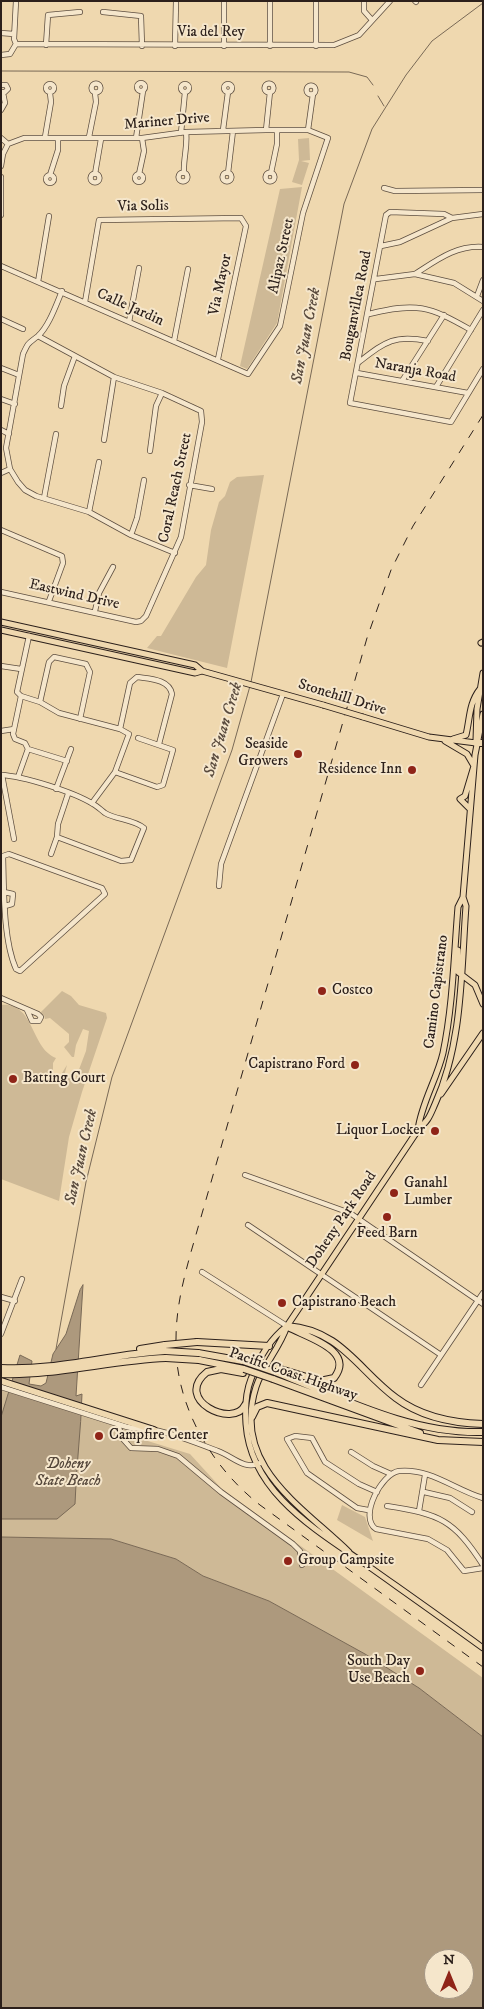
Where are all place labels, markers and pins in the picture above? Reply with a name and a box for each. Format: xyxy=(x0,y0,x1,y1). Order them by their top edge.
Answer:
place label: Seaside Growers xyxy=(238,736,288,771)
marker: Seaside Growers xyxy=(292,748,304,760)
place label: Residence Inn xyxy=(318,761,402,779)
marker: Residence Inn xyxy=(406,764,418,776)
place label: Costco xyxy=(332,982,373,1000)
marker: Costco xyxy=(316,985,328,997)
place label: Capistrano Ford xyxy=(248,1056,345,1074)
marker: Capistrano Ford xyxy=(349,1059,361,1071)
place label: Batting Court xyxy=(23,1070,106,1088)
marker: Batting Court xyxy=(7,1073,19,1085)
place label: Liquor Locker xyxy=(336,1122,425,1140)
marker: Liquor Locker xyxy=(429,1125,441,1137)
place label: Ganahl Lumber xyxy=(404,1175,452,1210)
marker: Ganahl Lumber xyxy=(388,1187,400,1199)
marker: Feed Barn xyxy=(381,1211,393,1223)
place label: Feed Barn xyxy=(356,1225,418,1243)
place label: Capistrano Beach xyxy=(292,1294,396,1312)
marker: Capistrano Beach xyxy=(276,1297,288,1309)
place label: Campfire Center xyxy=(109,1427,208,1445)
marker: Campfire Center xyxy=(93,1430,105,1442)
place label: Group Campsite xyxy=(298,1552,394,1570)
marker: Group Campsite xyxy=(282,1555,294,1567)
place label: South Day Use Beach xyxy=(347,1653,410,1688)
marker: South Day Use Beach xyxy=(414,1665,426,1677)

